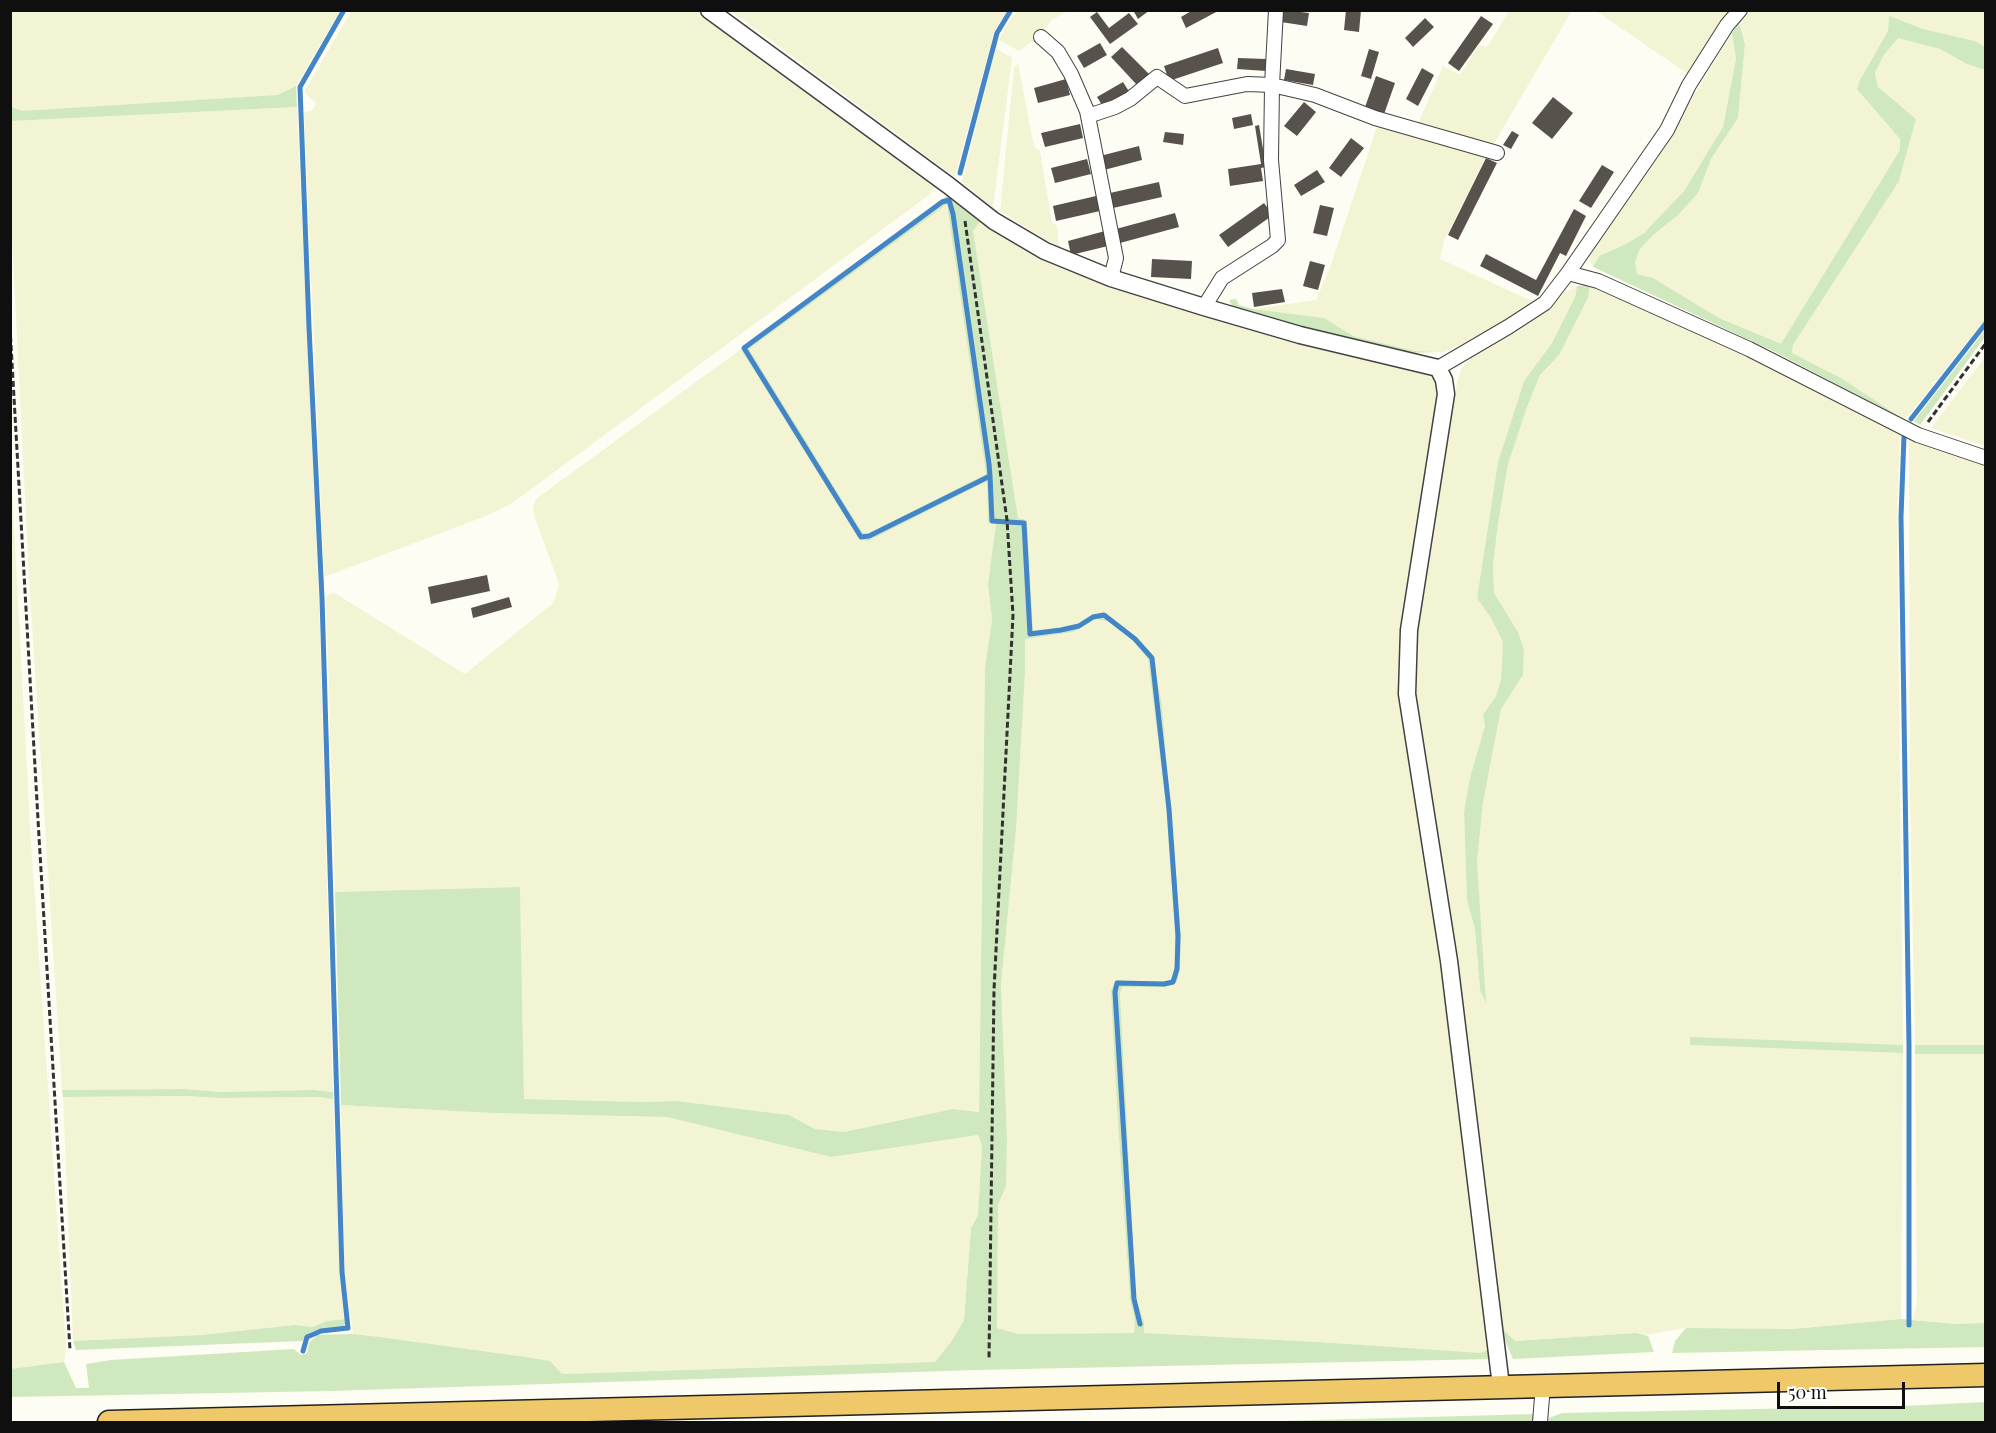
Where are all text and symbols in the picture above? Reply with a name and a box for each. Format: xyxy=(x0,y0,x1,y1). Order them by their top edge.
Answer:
scale bar xyxy=(1780,1370,1908,1408)
text: 50 m xyxy=(1788,1380,1827,1404)

